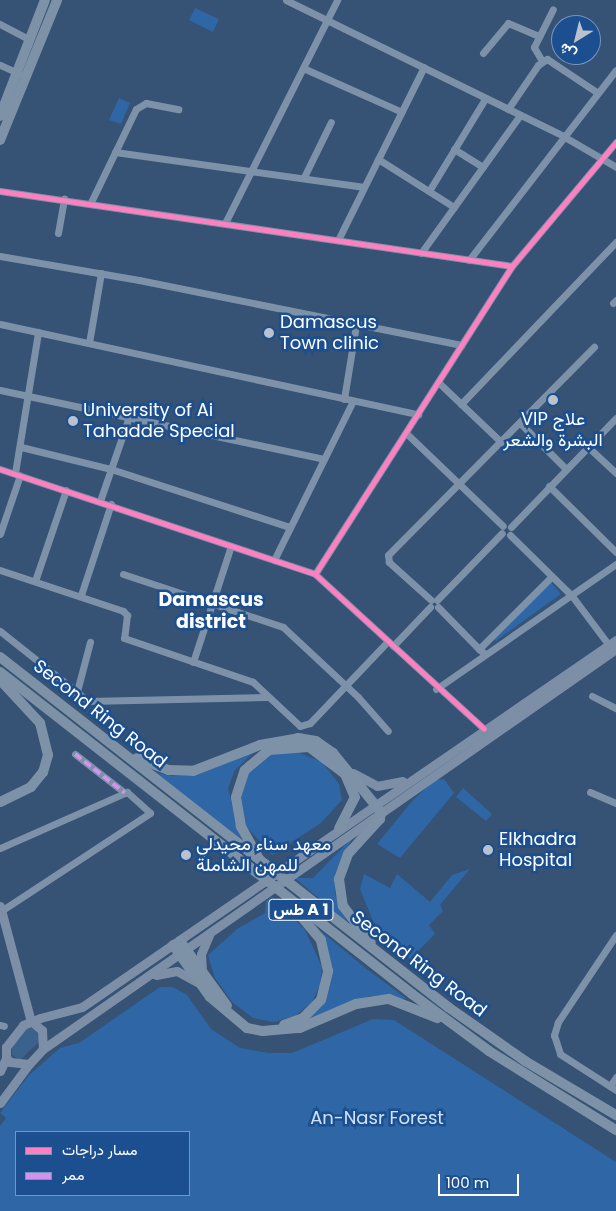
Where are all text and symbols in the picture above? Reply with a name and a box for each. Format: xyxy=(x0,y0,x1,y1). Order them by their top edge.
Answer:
north arrow xyxy=(551,15,601,65)
text: ش xyxy=(555,38,580,64)
place label: Damascus Town clinic xyxy=(280,312,379,354)
marker: Damascus Town clinic xyxy=(262,326,276,340)
marker: VIP علاج البشرة والشعر xyxy=(546,393,560,407)
place label: University of Ai Tahadde Special xyxy=(83,400,235,442)
place label: VIP علاج البشرة والشعر xyxy=(503,409,603,452)
marker: University of Ai Tahadde Special xyxy=(67,415,79,427)
district label: Damascus district xyxy=(158,589,264,633)
street label: Second Ring Road xyxy=(29,655,171,773)
place label: Elkhadra Hospital xyxy=(499,829,577,872)
place label: معهد سناء محيدلي للمهن الشاملة xyxy=(196,834,331,876)
marker: Elkhadra Hospital xyxy=(481,843,495,857)
marker: معهد سناء محيدلي للمهن الشاملة xyxy=(180,849,192,861)
road number: طس A 1 xyxy=(267,896,335,924)
street label: Second Ring Road xyxy=(347,906,491,1022)
park label: An-Nasr Forest xyxy=(310,1107,444,1129)
legend xyxy=(15,1131,190,1196)
text: مسار دراجات xyxy=(62,1139,138,1160)
text: ممر xyxy=(62,1164,84,1185)
scale bar xyxy=(441,1164,522,1196)
text: 100 m xyxy=(446,1172,489,1193)

